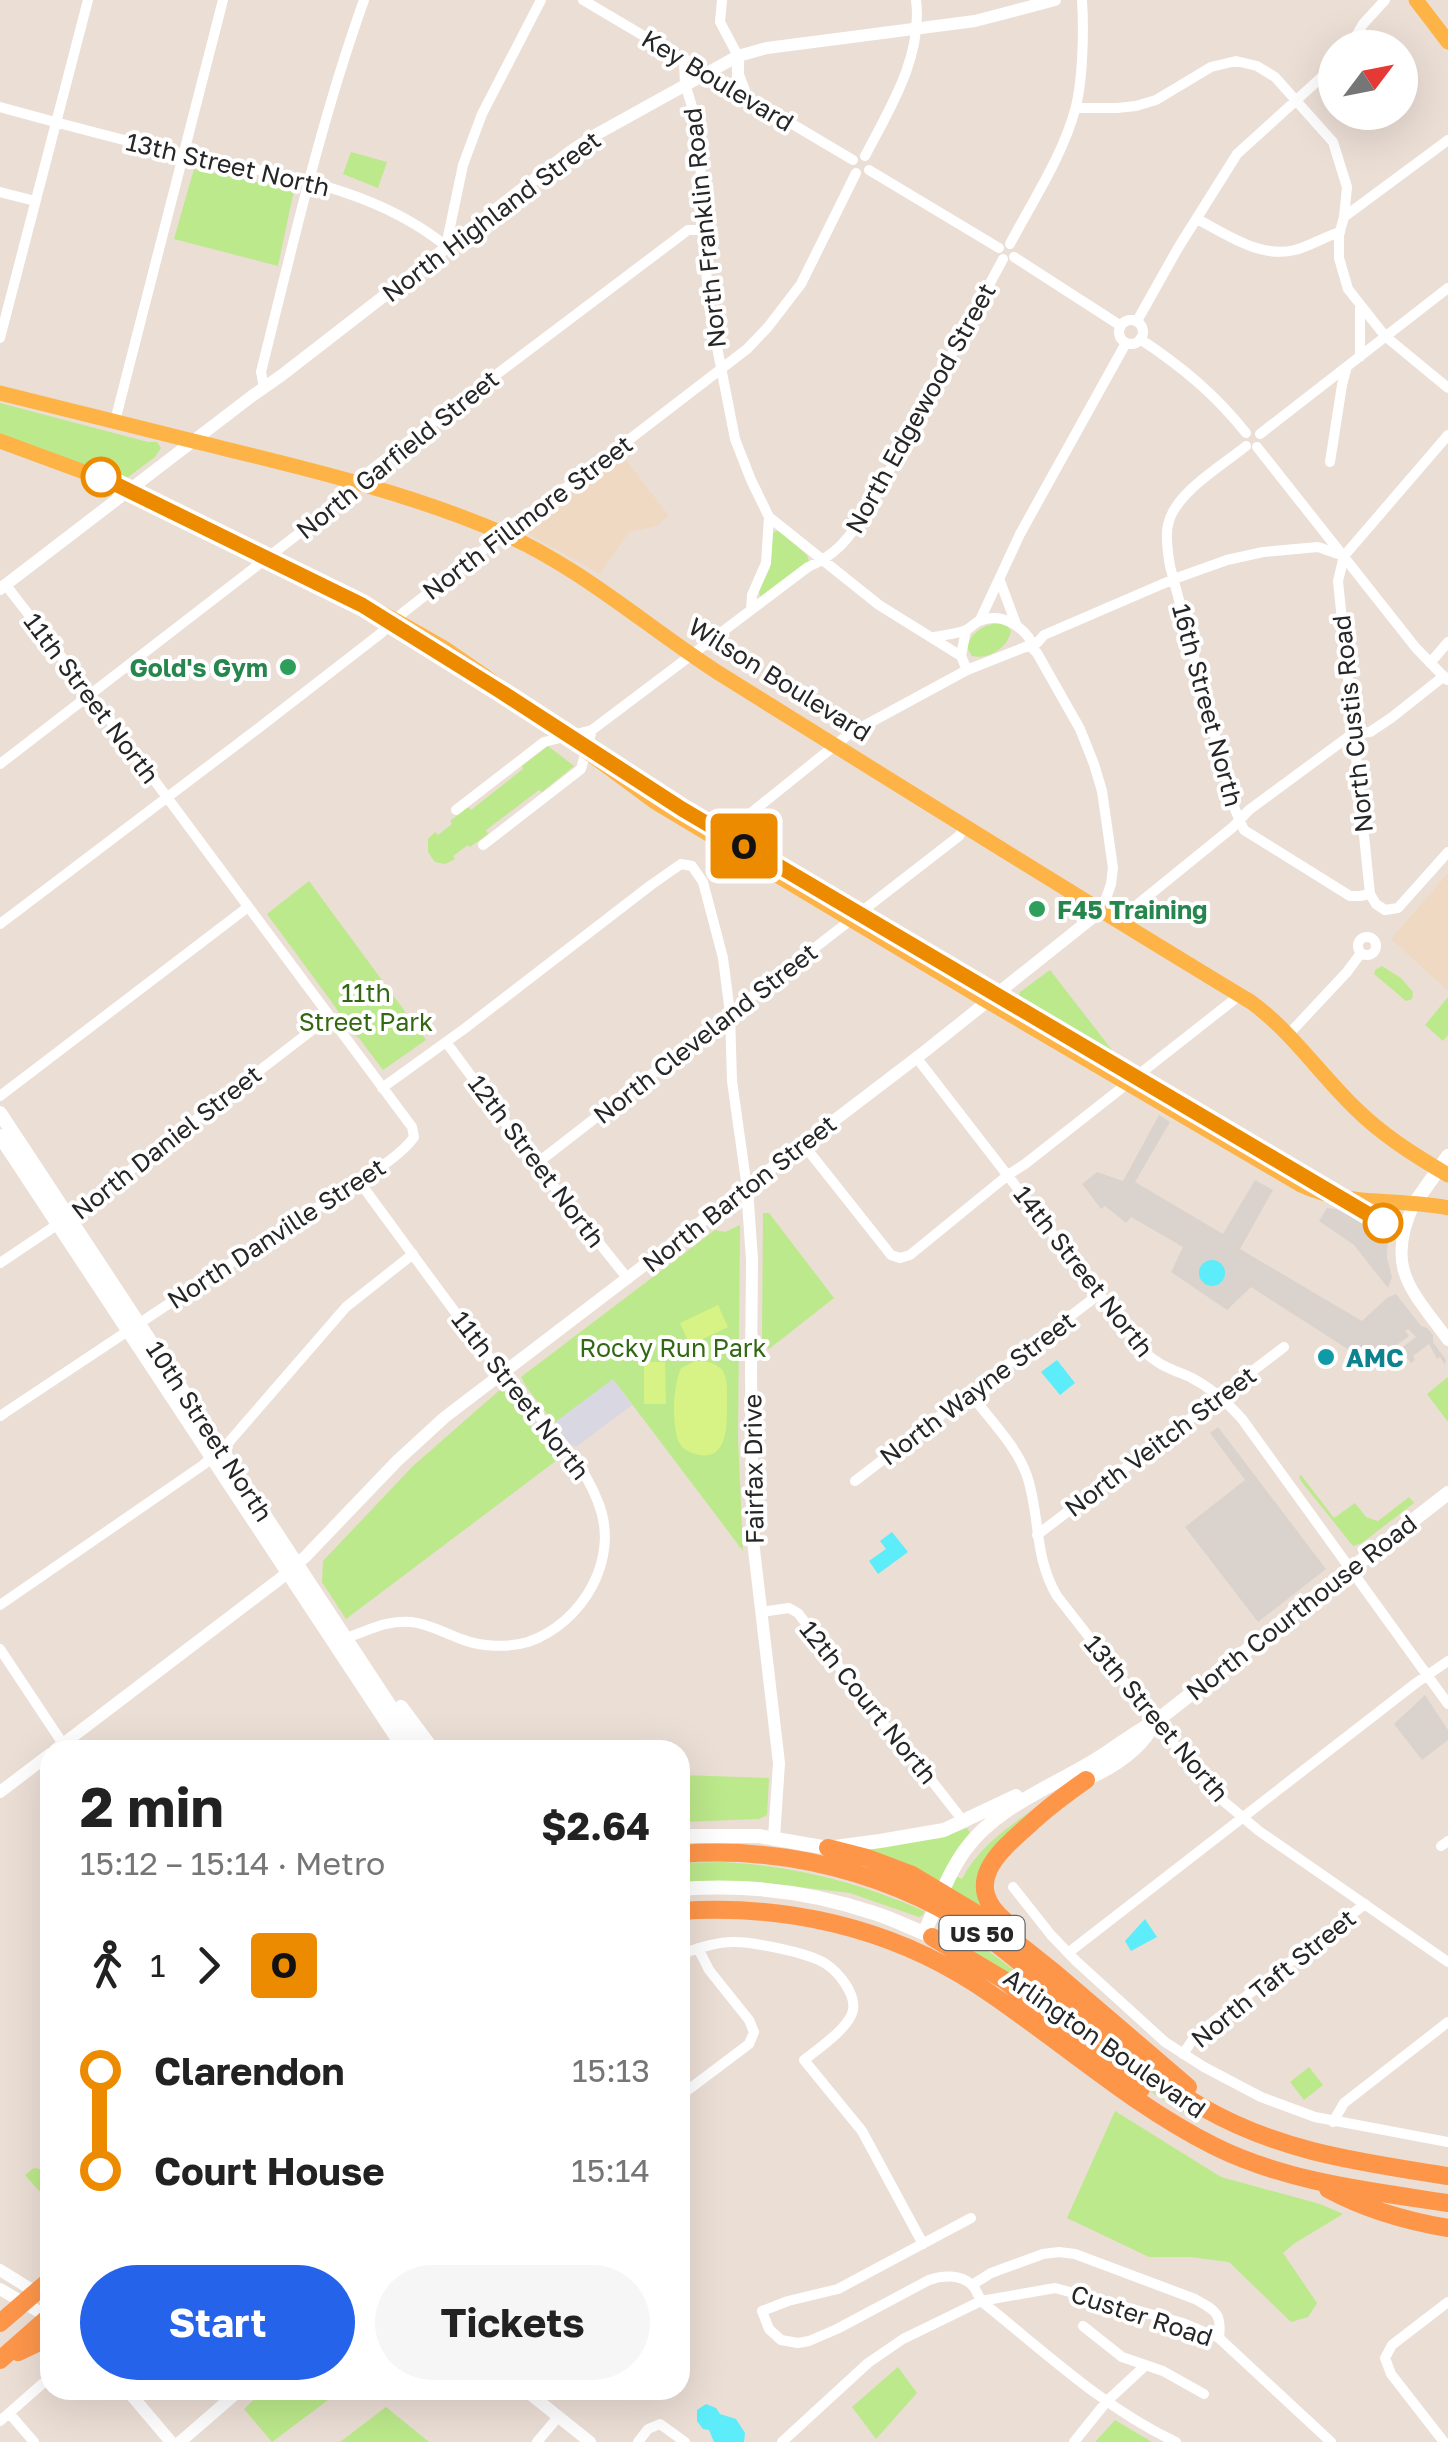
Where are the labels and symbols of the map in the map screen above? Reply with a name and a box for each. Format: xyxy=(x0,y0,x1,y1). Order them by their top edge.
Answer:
street label: Key Boulevard xyxy=(636,22,800,138)
north arrow xyxy=(1318,30,1418,130)
street label: North Franklin Road xyxy=(676,106,732,350)
street label: North Highland Street xyxy=(376,124,606,308)
street label: 13th Street North xyxy=(123,125,333,203)
street label: North Edgewood Street xyxy=(838,277,1002,539)
street label: North Garfield Street xyxy=(289,363,505,545)
street label: North Fillmore Street xyxy=(416,428,638,606)
unlabelled marker xyxy=(82,458,120,496)
street label: 16th Street North xyxy=(1166,600,1250,810)
street label: 11th Street North xyxy=(18,607,166,789)
street label: Wilson Boulevard xyxy=(683,610,877,748)
street label: North Custis Road xyxy=(1325,614,1379,834)
place label: Gold's Gym xyxy=(129,652,268,683)
marker: Gold's Gym xyxy=(277,656,299,678)
line badge: O xyxy=(712,814,776,878)
place label: F45 Training xyxy=(1057,894,1207,925)
marker: F45 Training xyxy=(1026,898,1048,920)
street label: North Cleveland Street xyxy=(587,936,823,1130)
park label: 11th Street Park xyxy=(299,977,433,1037)
street label: North Daniel Street xyxy=(65,1058,267,1226)
street label: 12th Street North xyxy=(462,1069,612,1253)
street label: North Barton Street xyxy=(636,1108,842,1278)
street label: North Danville Street xyxy=(161,1151,391,1315)
street label: 14th Street North xyxy=(1007,1179,1161,1363)
unlabelled marker xyxy=(1364,1204,1402,1242)
street label: 11th Street North xyxy=(445,1304,597,1486)
street label: North Wayne Street xyxy=(873,1304,1081,1472)
park label: Rocky Run Park xyxy=(579,1332,767,1363)
street label: 10th Street North xyxy=(140,1335,280,1527)
place label: AMC xyxy=(1346,1342,1404,1373)
marker: AMC xyxy=(1315,1346,1337,1368)
street label: North Veitch Street xyxy=(1058,1359,1262,1523)
street label: Fairfax Drive xyxy=(736,1394,770,1544)
street label: North Courthouse Road xyxy=(1180,1507,1422,1707)
street label: 12th Court North xyxy=(794,1614,944,1790)
street label: 13th Street North xyxy=(1078,1628,1236,1808)
street label: North Taft Street xyxy=(1184,1902,1362,2054)
road number: US 50 xyxy=(940,1916,1024,1950)
street label: Arlington Boulevard xyxy=(998,1962,1212,2124)
street label: Custer Road xyxy=(1067,2278,1217,2352)

